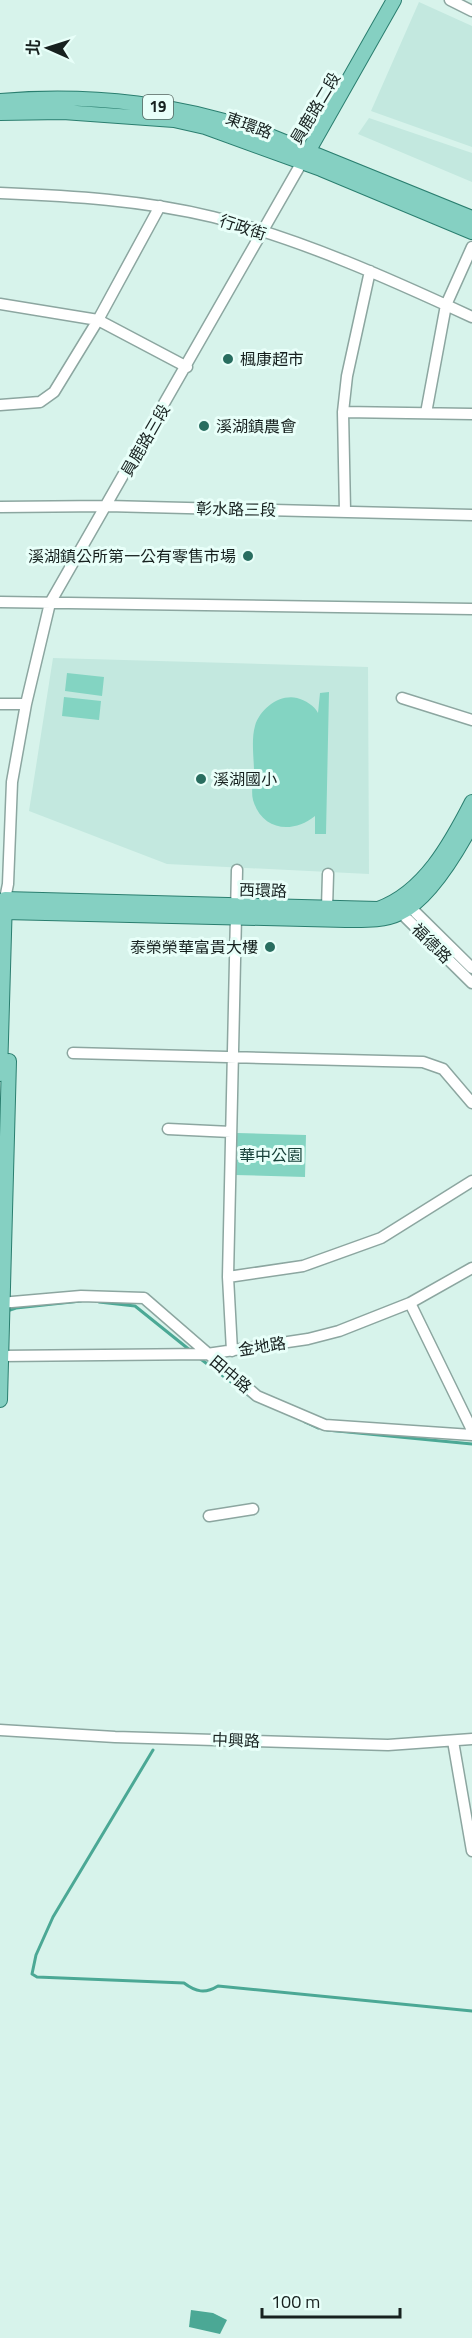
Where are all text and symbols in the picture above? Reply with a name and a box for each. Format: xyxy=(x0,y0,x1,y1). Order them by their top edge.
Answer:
north arrow xyxy=(18,18,78,78)
text: 北 xyxy=(21,39,45,56)
street label: 員鹿路二段 xyxy=(284,68,346,148)
road number: 19 xyxy=(143,95,173,119)
street label: 東環路 xyxy=(222,106,276,144)
street label: 行政街 xyxy=(216,208,270,246)
place label: 楓康超市 xyxy=(240,347,304,371)
marker: 楓康超市 xyxy=(221,352,235,366)
street label: 員鹿路三段 xyxy=(115,399,175,481)
place label: 溪湖鎮農會 xyxy=(216,414,296,438)
marker: 溪湖鎮農會 xyxy=(197,419,211,433)
street label: 彰水路三段 xyxy=(196,496,276,522)
place label: 溪湖鎮公所第一公有零售市場 xyxy=(28,544,236,568)
marker: 溪湖鎮公所第一公有零售市場 xyxy=(241,549,255,563)
place label: 溪湖國小 xyxy=(213,767,277,791)
marker: 溪湖國小 xyxy=(194,772,208,786)
street label: 西環路 xyxy=(239,877,287,903)
street label: 福德路 xyxy=(407,918,457,968)
place label: 泰榮榮華富貴大樓 xyxy=(130,935,258,959)
marker: 泰榮榮華富貴大樓 xyxy=(263,940,277,954)
park label: 華中公園 xyxy=(239,1143,303,1167)
street label: 金地路 xyxy=(236,1330,288,1362)
street label: 田中路 xyxy=(205,1349,257,1399)
street label: 中興路 xyxy=(212,1727,260,1753)
scale bar xyxy=(262,2281,400,2319)
text: 100 m xyxy=(271,2288,320,2315)

